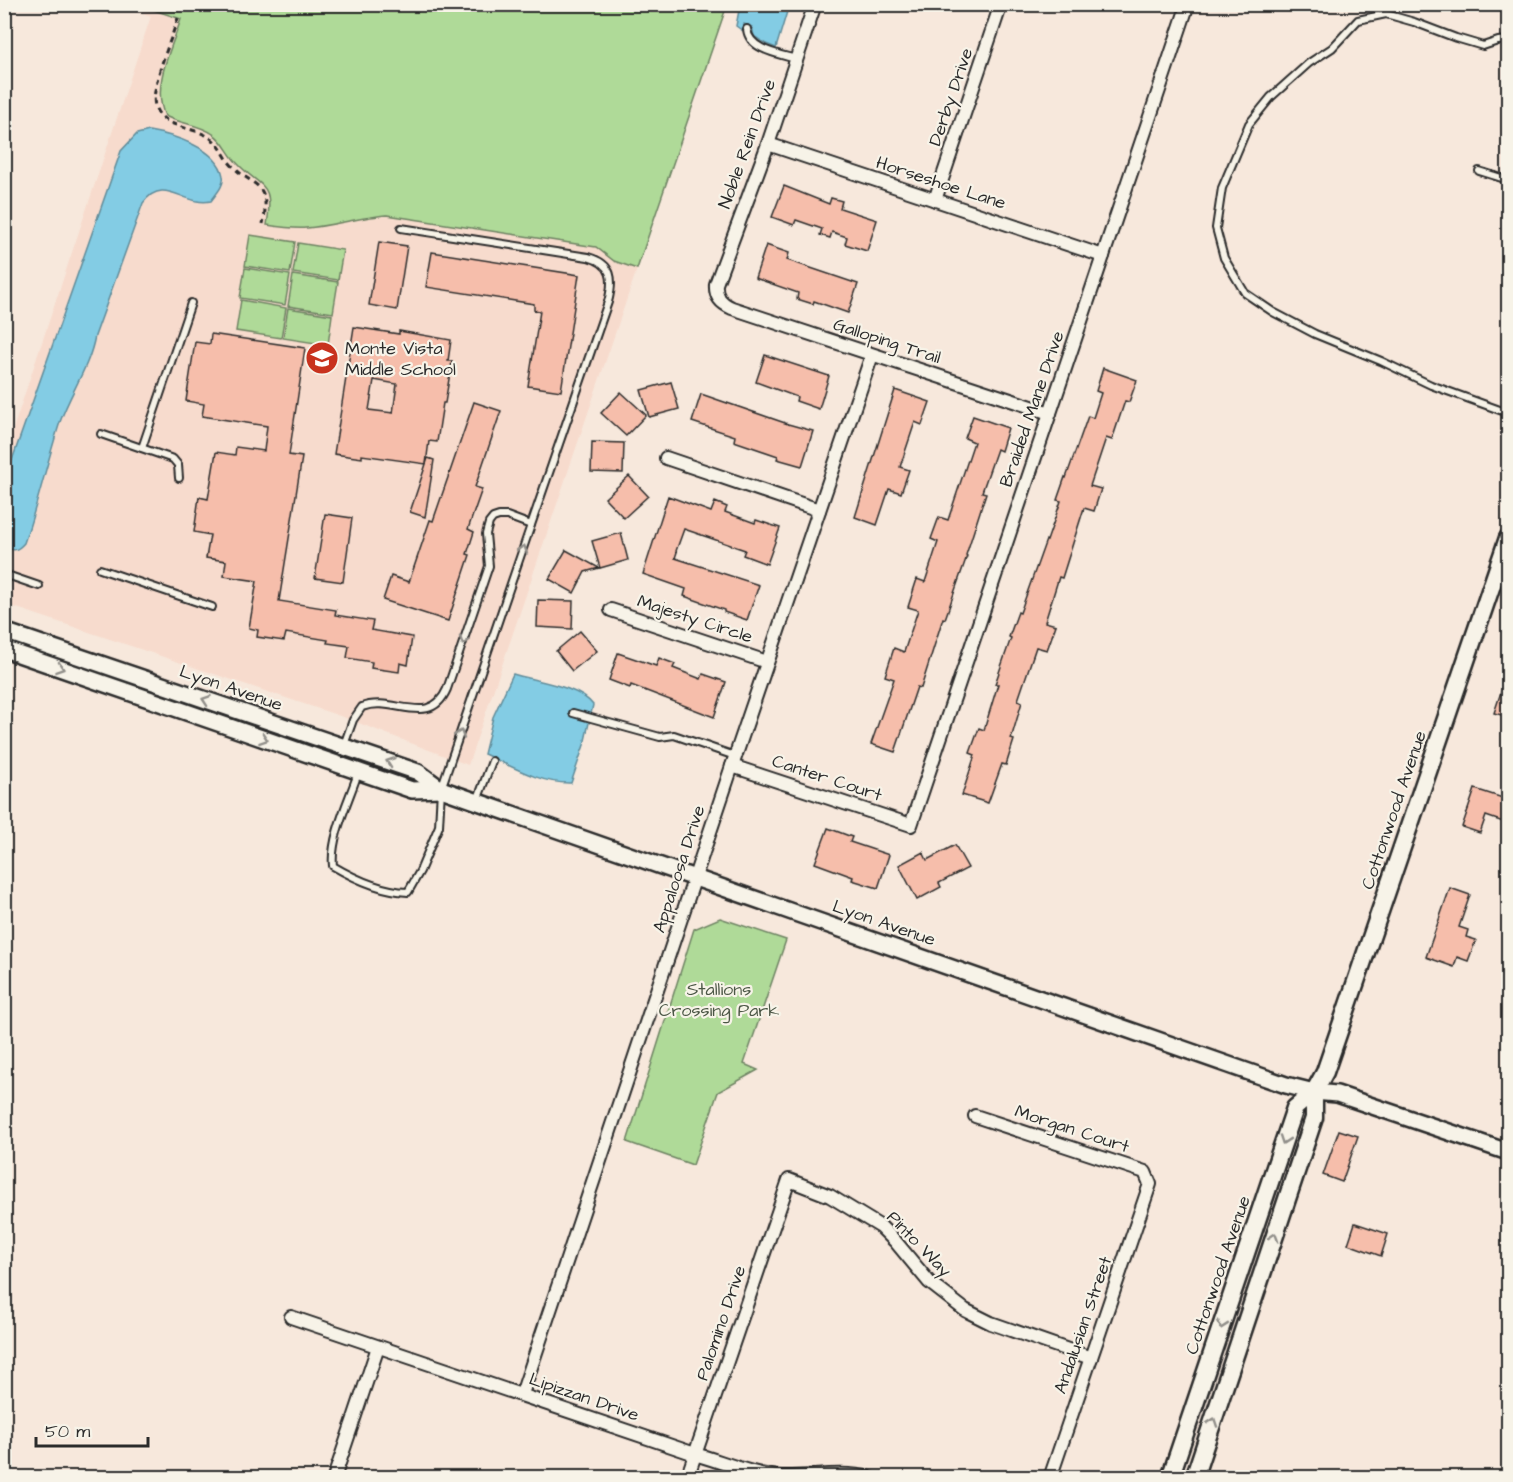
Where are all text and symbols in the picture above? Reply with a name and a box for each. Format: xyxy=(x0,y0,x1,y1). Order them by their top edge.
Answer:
street label: Derby Drive xyxy=(923,44,980,150)
street label: Noble Rein Drive xyxy=(712,75,782,212)
street label: Horseshoe Lane xyxy=(873,150,1009,216)
street label: Galloping Trail xyxy=(830,312,944,371)
street label: Braided Mane Drive xyxy=(994,327,1071,490)
place label: Monte Vista Middle School xyxy=(345,336,456,382)
school or university icon: Monte Vista Middle School xyxy=(304,340,340,376)
one-way arrow xyxy=(516,544,528,555)
street label: Majesty Circle xyxy=(634,589,756,650)
one-way arrow xyxy=(458,635,471,646)
street label: Lyon Avenue xyxy=(176,659,286,718)
one-way arrow xyxy=(54,661,65,674)
one-way arrow xyxy=(201,694,212,707)
street label: Cottonwood Avenue xyxy=(1355,727,1433,893)
one-way arrow xyxy=(453,729,466,740)
one-way arrow xyxy=(258,732,269,745)
street label: Canter Court xyxy=(769,748,886,808)
one-way arrow xyxy=(385,757,396,769)
street label: Appaloosa Drive xyxy=(647,802,711,936)
street label: Lyon Avenue xyxy=(829,894,939,953)
park label: Stallions Crossing Park xyxy=(659,977,779,1024)
street label: Morgan Court xyxy=(1011,1099,1133,1160)
one-way arrow xyxy=(1279,1134,1291,1145)
street label: Cottonwood Avenue xyxy=(1179,1192,1257,1358)
street label: Pinto Way xyxy=(880,1205,957,1284)
one-way arrow xyxy=(1267,1232,1279,1243)
street label: Andalusian Street xyxy=(1048,1252,1118,1397)
street label: Palomino Drive xyxy=(690,1262,752,1384)
one-way arrow xyxy=(1216,1319,1229,1330)
street label: Lipizzan Drive xyxy=(526,1367,642,1428)
scale bar xyxy=(36,1410,148,1448)
one-way arrow xyxy=(1206,1417,1219,1428)
text: 50 m xyxy=(45,1419,90,1444)

